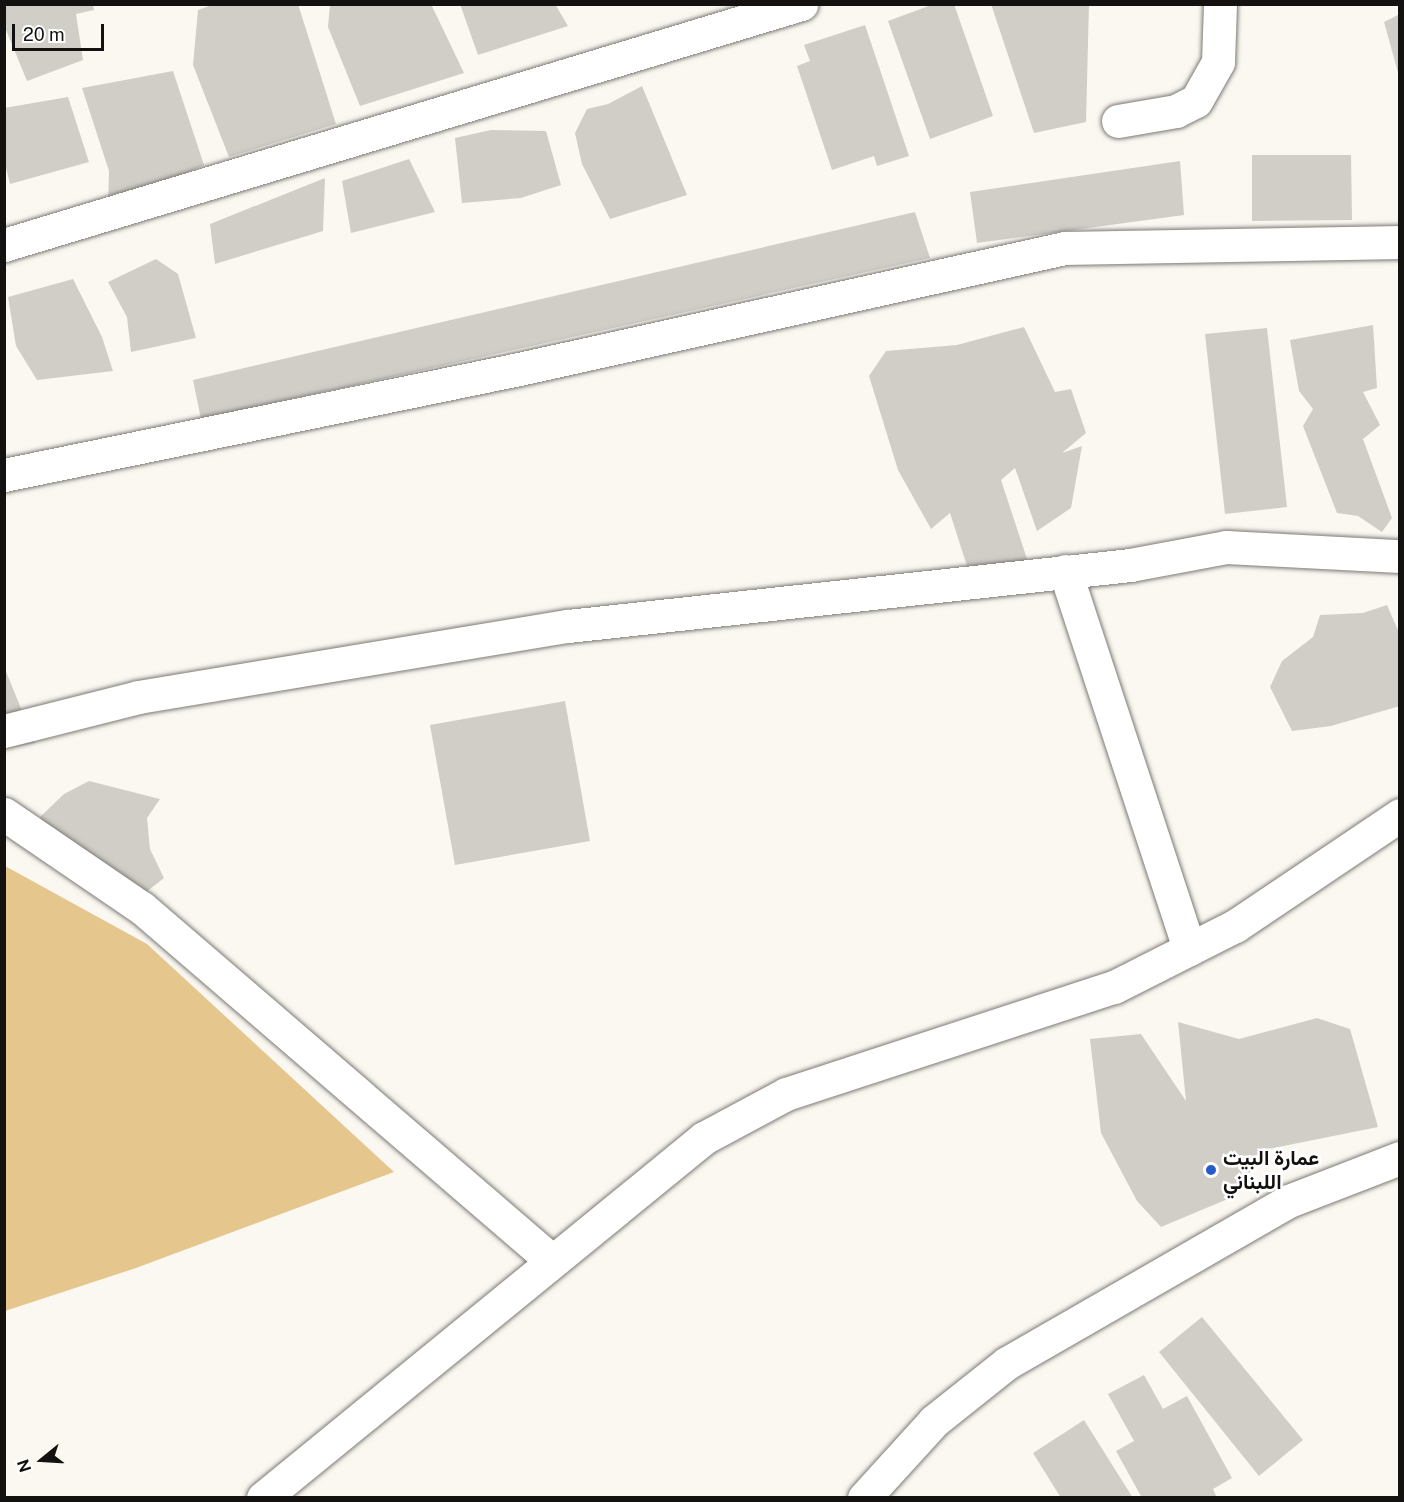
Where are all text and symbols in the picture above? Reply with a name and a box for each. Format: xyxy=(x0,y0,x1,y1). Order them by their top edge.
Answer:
scale bar xyxy=(15,12,106,50)
text: 20 m xyxy=(23,24,65,45)
place label: عمارة البيت اللبناني xyxy=(1223,1145,1319,1195)
marker: عمارة البيت اللبناني xyxy=(1204,1163,1218,1177)
north arrow xyxy=(12,1430,72,1490)
text: N xyxy=(13,1457,35,1475)

